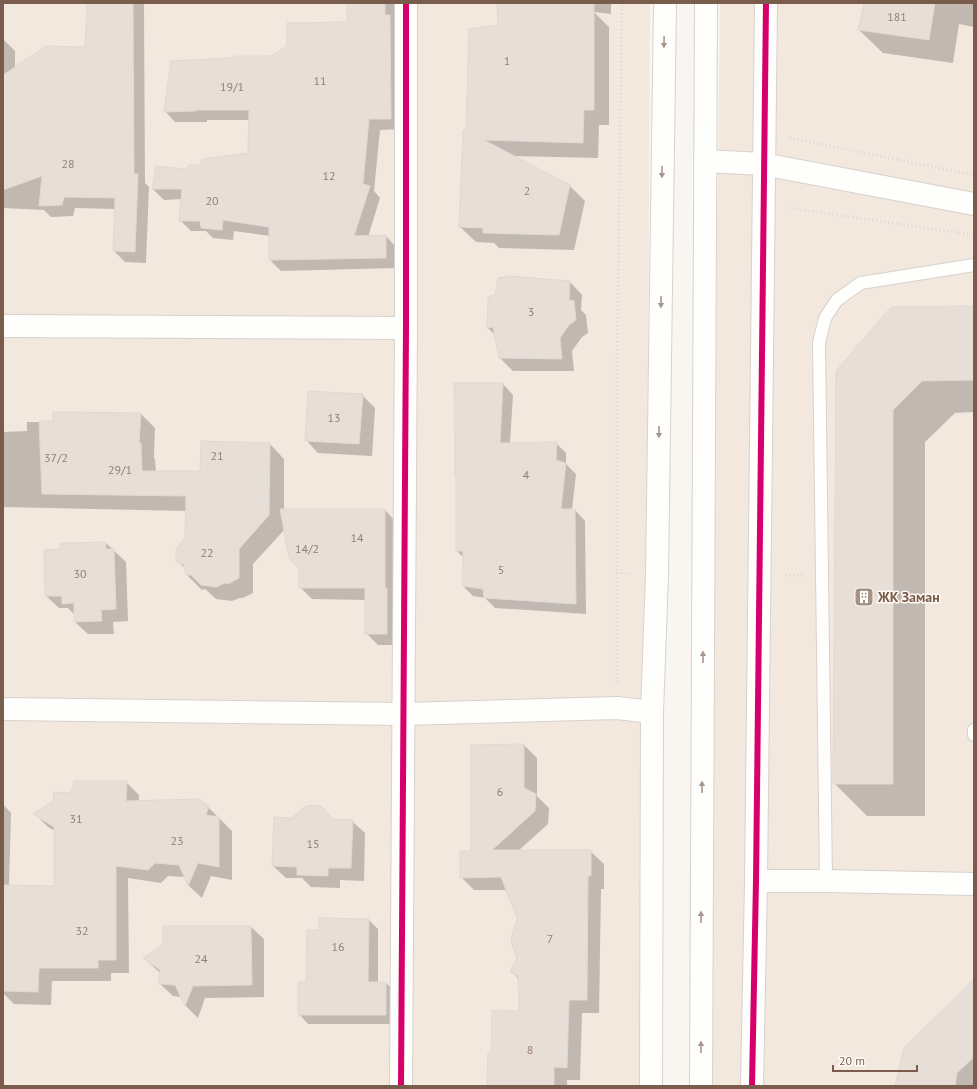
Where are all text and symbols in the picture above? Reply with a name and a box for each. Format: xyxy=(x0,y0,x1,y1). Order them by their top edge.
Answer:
house number: 181 xyxy=(887,9,907,24)
one-way arrow xyxy=(661,36,667,49)
house number: 1 xyxy=(504,53,510,68)
house number: 11 xyxy=(313,73,327,88)
house number: 19/1 xyxy=(220,79,244,94)
house number: 28 xyxy=(61,156,75,171)
one-way arrow xyxy=(659,166,665,179)
house number: 12 xyxy=(322,168,336,183)
house number: 2 xyxy=(524,183,530,198)
house number: 20 xyxy=(205,193,219,208)
one-way arrow xyxy=(658,296,664,309)
house number: 3 xyxy=(528,304,534,319)
house number: 13 xyxy=(327,410,341,425)
one-way arrow xyxy=(656,426,662,439)
house number: 21 xyxy=(210,448,224,463)
house number: 37/2 xyxy=(44,450,68,465)
house number: 29/1 xyxy=(108,462,132,477)
house number: 4 xyxy=(523,467,530,482)
house number: 14 xyxy=(350,530,364,545)
house number: 14/2 xyxy=(295,541,319,556)
house number: 22 xyxy=(200,545,214,560)
house number: 5 xyxy=(498,562,504,577)
house number: 30 xyxy=(73,566,87,581)
building icon: ЖК Заман xyxy=(853,586,875,608)
place label: ЖК Заман xyxy=(877,588,940,606)
one-way arrow xyxy=(699,651,706,663)
one-way arrow xyxy=(699,780,705,793)
house number: 6 xyxy=(497,784,503,799)
house number: 31 xyxy=(69,811,83,826)
house number: 23 xyxy=(170,833,184,848)
house number: 15 xyxy=(306,836,320,851)
one-way arrow xyxy=(698,910,704,923)
house number: 32 xyxy=(75,923,89,938)
house number: 7 xyxy=(547,931,553,946)
house number: 16 xyxy=(331,939,345,954)
house number: 24 xyxy=(194,951,208,966)
one-way arrow xyxy=(698,1040,704,1053)
house number: 8 xyxy=(527,1042,533,1057)
scale bar xyxy=(833,1047,917,1073)
text: 20 m xyxy=(839,1053,865,1068)

